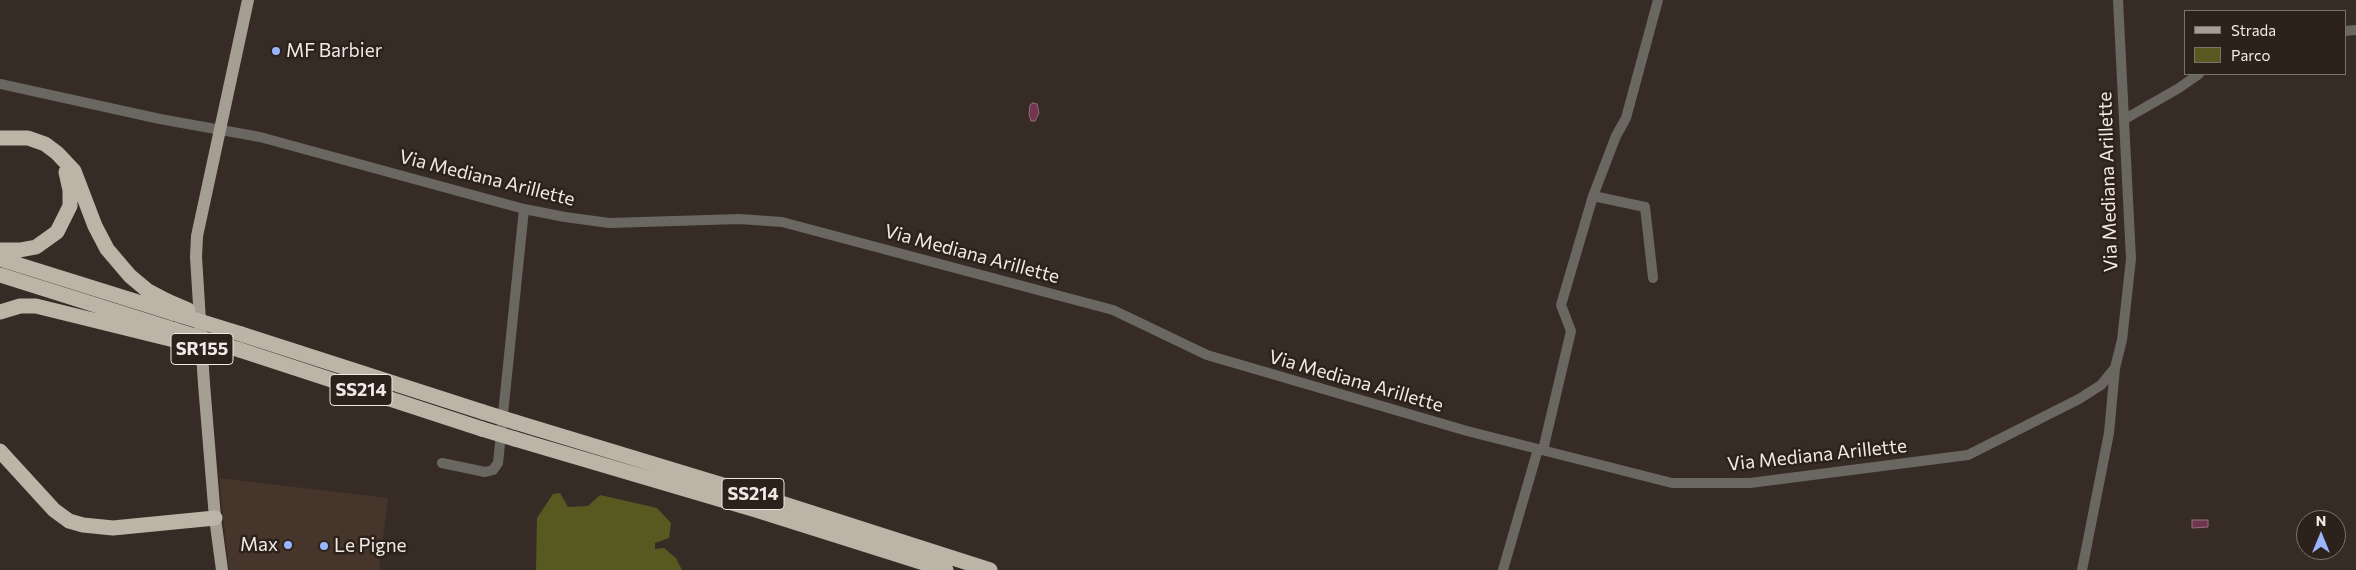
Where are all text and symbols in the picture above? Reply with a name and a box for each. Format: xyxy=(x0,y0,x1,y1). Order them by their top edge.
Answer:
legend xyxy=(2184,10,2346,75)
text: Strada xyxy=(2231,21,2276,39)
place label: MF Barbier xyxy=(286,40,382,62)
marker: MF Barbier xyxy=(270,45,282,57)
text: Parco xyxy=(2231,46,2270,64)
street label: Via Mediana Arillette xyxy=(2093,91,2123,273)
street label: Via Mediana Arillette xyxy=(397,145,577,211)
street label: Via Mediana Arillette xyxy=(882,220,1062,288)
road number: SR155 xyxy=(171,334,233,364)
street label: Via Mediana Arillette xyxy=(1266,345,1446,417)
road number: SS214 xyxy=(330,374,392,406)
street label: Via Mediana Arillette xyxy=(1726,434,1908,476)
road number: SS214 xyxy=(722,478,784,509)
north arrow xyxy=(2296,510,2346,560)
text: N xyxy=(2316,512,2326,529)
place label: Max xyxy=(240,534,278,556)
place label: Le Pigne xyxy=(334,535,407,557)
marker: Max xyxy=(282,539,294,551)
marker: Le Pigne xyxy=(318,540,330,552)

